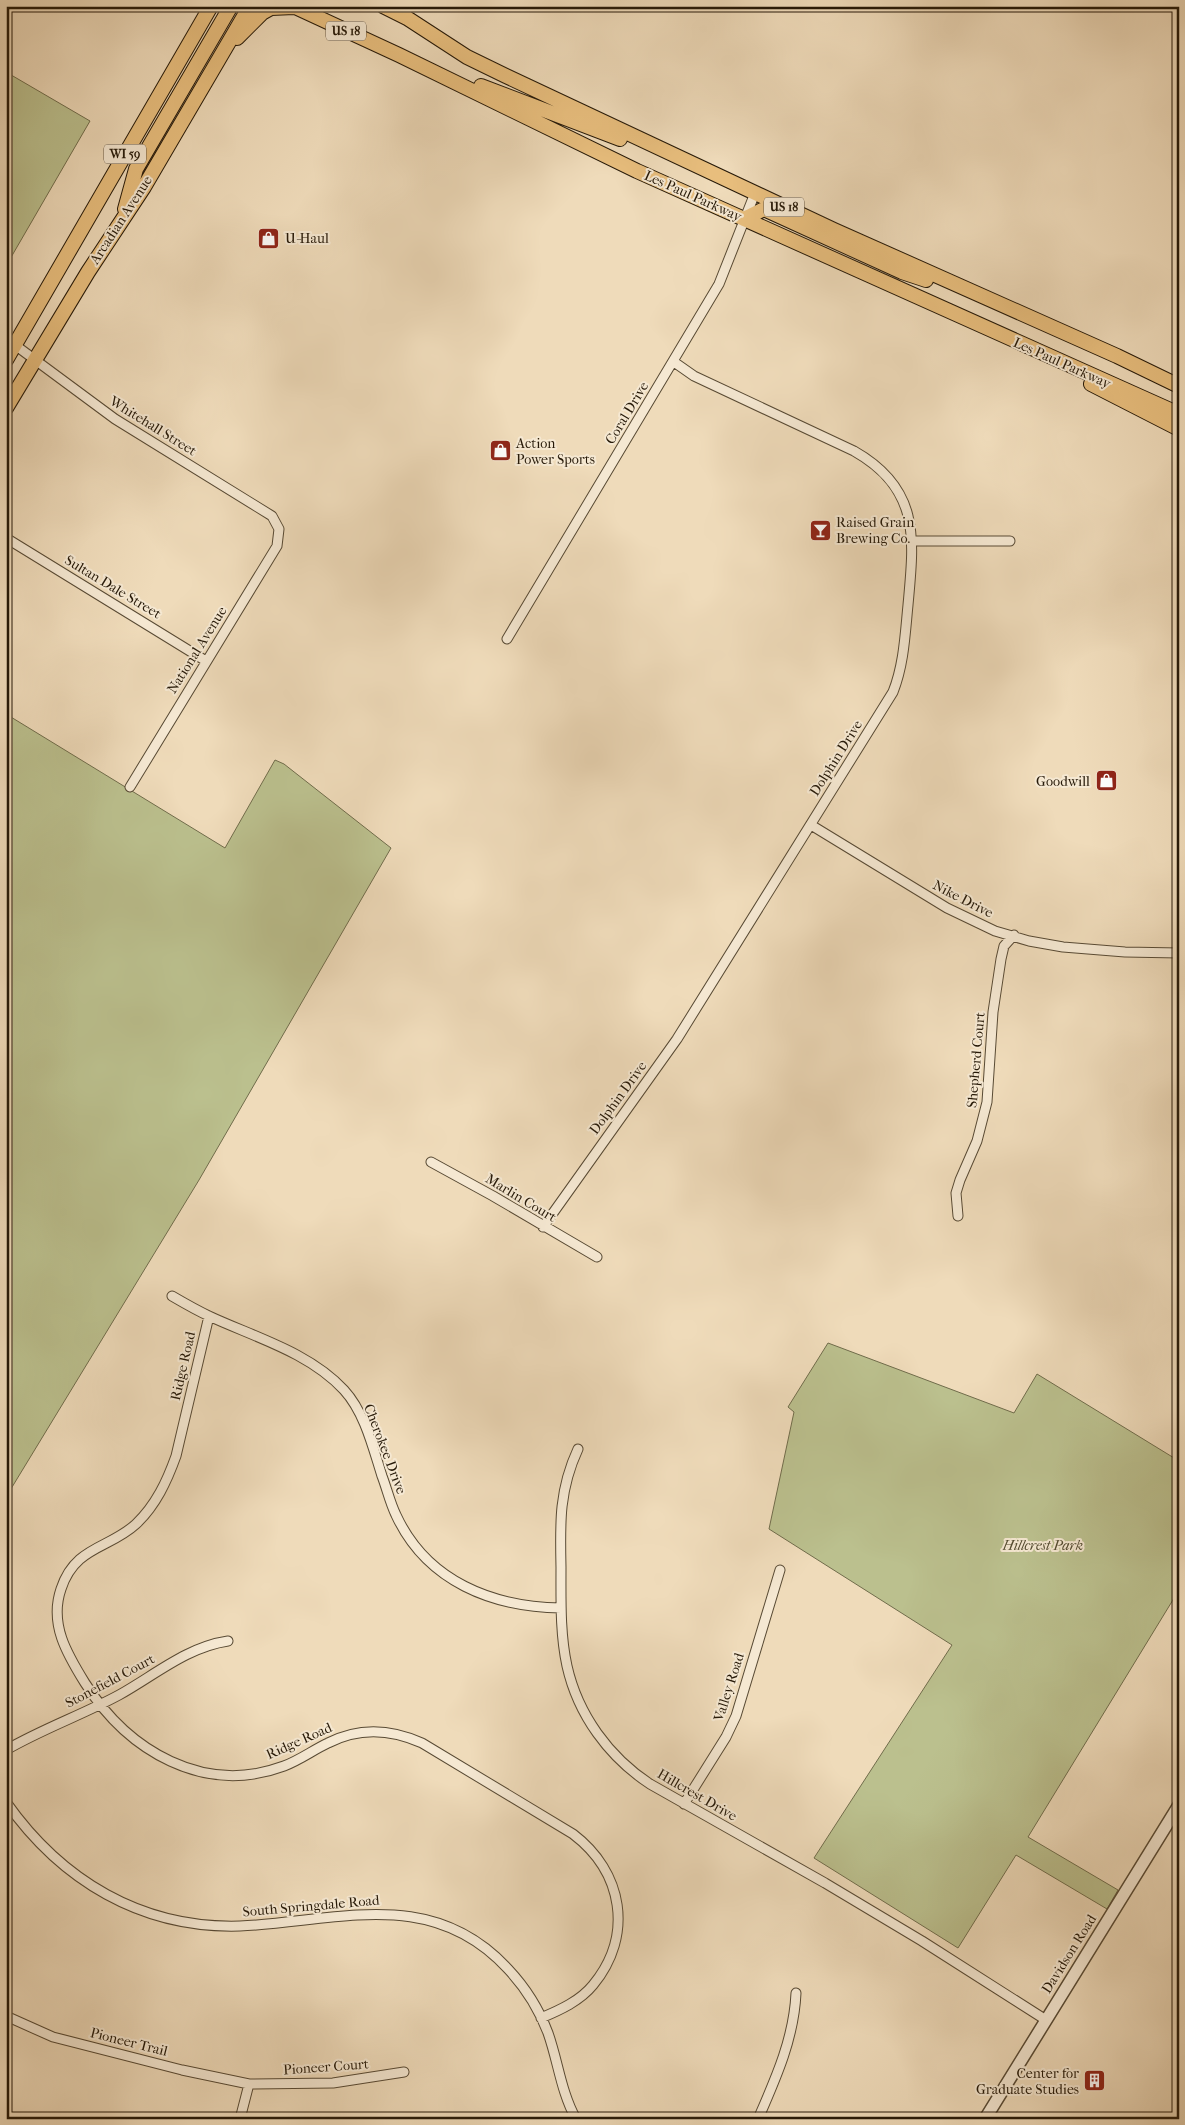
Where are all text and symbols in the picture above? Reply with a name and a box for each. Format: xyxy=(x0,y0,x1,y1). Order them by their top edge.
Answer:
road number: US 18 xyxy=(326,22,366,40)
road number: WI 59 xyxy=(104,144,146,164)
street label: Les Paul Parkway xyxy=(642,167,745,225)
street label: Arcadian Avenue xyxy=(85,172,156,268)
road number: US 18 xyxy=(764,198,804,216)
shop icon: U-Haul xyxy=(257,226,281,250)
place label: U-Haul xyxy=(285,230,329,247)
street label: Les Paul Parkway xyxy=(1011,334,1114,392)
street label: Coral Drive xyxy=(602,379,652,447)
street label: Whitehall Street xyxy=(105,392,200,460)
place label: Action Power Sports xyxy=(515,435,595,468)
shop icon: Action Power Sports xyxy=(488,439,512,463)
place label: Raised Grain Brewing Co. xyxy=(836,514,914,547)
bar icon: Raised Grain Brewing Co. xyxy=(808,518,832,542)
street label: Sultan Dale Street xyxy=(62,552,164,622)
street label: National Avenue xyxy=(163,603,231,697)
street label: Dolphin Drive xyxy=(806,717,866,799)
shop icon: Goodwill xyxy=(1094,769,1118,793)
place label: Goodwill xyxy=(1036,773,1090,790)
street label: Nike Drive xyxy=(930,877,996,922)
street label: Shepherd Court xyxy=(963,1011,989,1109)
street label: Dolphin Drive xyxy=(586,1058,650,1138)
street label: Marlin Court xyxy=(482,1170,560,1226)
street label: Ridge Road xyxy=(167,1329,199,1402)
street label: Cherokee Drive xyxy=(360,1402,410,1496)
park label: Hillcrest Park xyxy=(1002,1537,1083,1554)
street label: Stonefield Court xyxy=(62,1650,158,1712)
street label: Valley Road xyxy=(710,1650,748,1724)
street label: Ridge Road xyxy=(263,1719,335,1763)
street label: Hillcrest Drive xyxy=(654,1765,740,1825)
street label: South Springdale Road xyxy=(242,1892,380,1920)
street label: Davidson Road xyxy=(1038,1911,1100,1997)
street label: Pioneer Trail xyxy=(88,2024,170,2060)
street label: Pioneer Court xyxy=(283,2056,369,2078)
place label: Center for Graduate Studies xyxy=(976,2065,1079,2098)
building icon: Center for Graduate Studies xyxy=(1083,2069,1107,2093)

